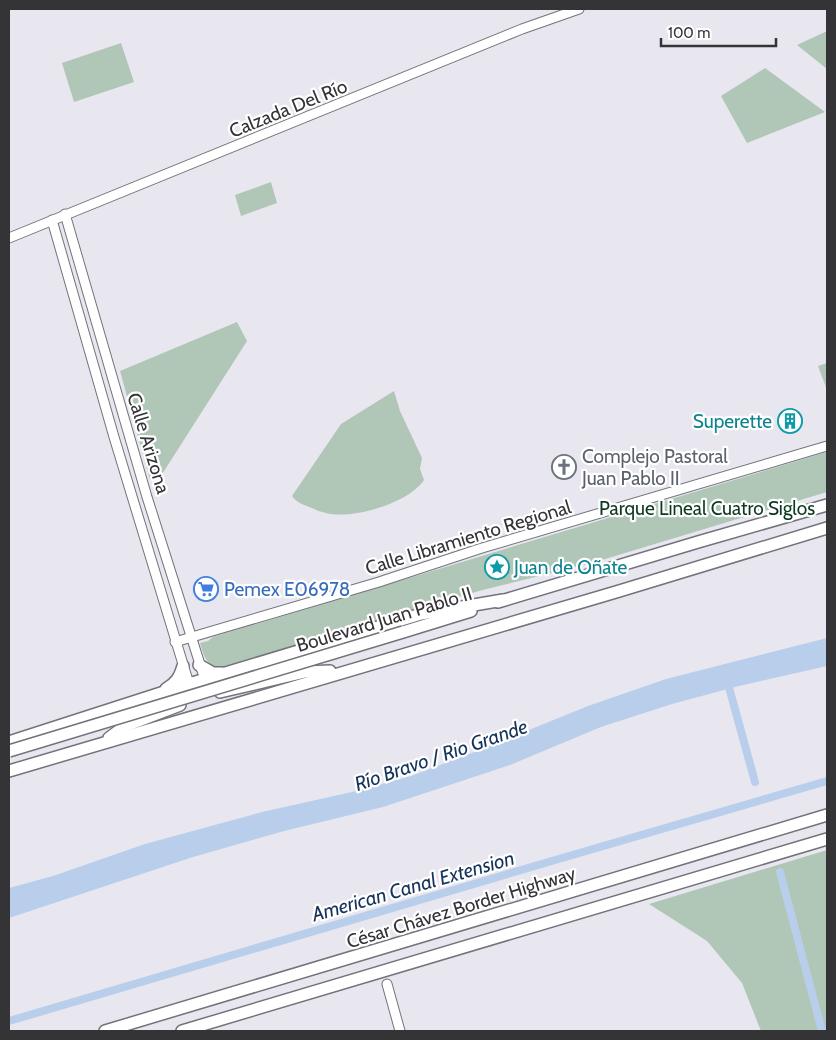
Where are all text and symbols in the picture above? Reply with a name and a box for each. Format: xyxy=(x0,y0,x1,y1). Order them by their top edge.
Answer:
scale bar xyxy=(661,15,776,47)
text: 100 m xyxy=(668,24,710,42)
street label: Calzada Del Río xyxy=(226,74,351,143)
street label: Calle Arizona xyxy=(122,390,175,496)
building icon: Superette xyxy=(777,408,803,434)
place label: Superette xyxy=(693,410,772,433)
place label: Complejo Pastoral Juan Pablo II xyxy=(581,445,728,490)
church icon: Complejo Pastoral Juan Pablo II xyxy=(551,454,577,480)
street label: Calle Libramiento Regional xyxy=(362,495,574,580)
park label: Parque Lineal Cuatro Siglos xyxy=(599,497,815,520)
place icon: Juan de Oñate xyxy=(484,554,510,580)
place label: Juan de Oñate xyxy=(513,556,628,579)
supermarket icon: Pemex E06978 xyxy=(193,576,219,602)
place label: Pemex E06978 xyxy=(224,578,350,601)
street label: Boulevard Juan Pablo II xyxy=(294,582,475,657)
water label: Río Bravo / Rio Grande xyxy=(351,714,531,796)
water label: American Canal Extension xyxy=(308,846,517,927)
street label: César Chávez Border Highway xyxy=(344,862,579,953)

